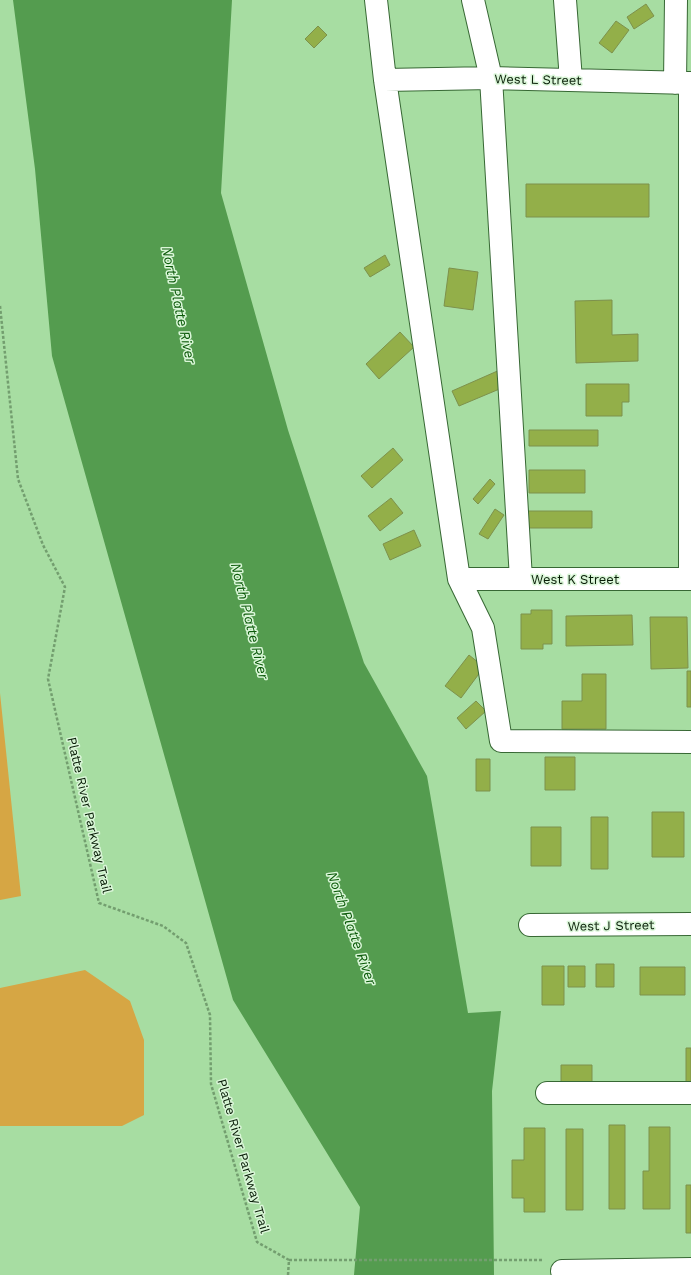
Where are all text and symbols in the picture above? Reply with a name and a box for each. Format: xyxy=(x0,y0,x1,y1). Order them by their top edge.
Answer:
street label: West L Street xyxy=(494,71,582,88)
water label: North Platte River xyxy=(159,245,199,366)
water label: North Platte River xyxy=(228,561,272,681)
street label: West K Street xyxy=(531,572,620,587)
street label: Platte River Parkway Trail xyxy=(64,736,115,895)
water label: North Platte River xyxy=(324,869,380,987)
street label: West J Street xyxy=(567,917,655,934)
street label: Platte River Parkway Trail xyxy=(214,1077,273,1235)

